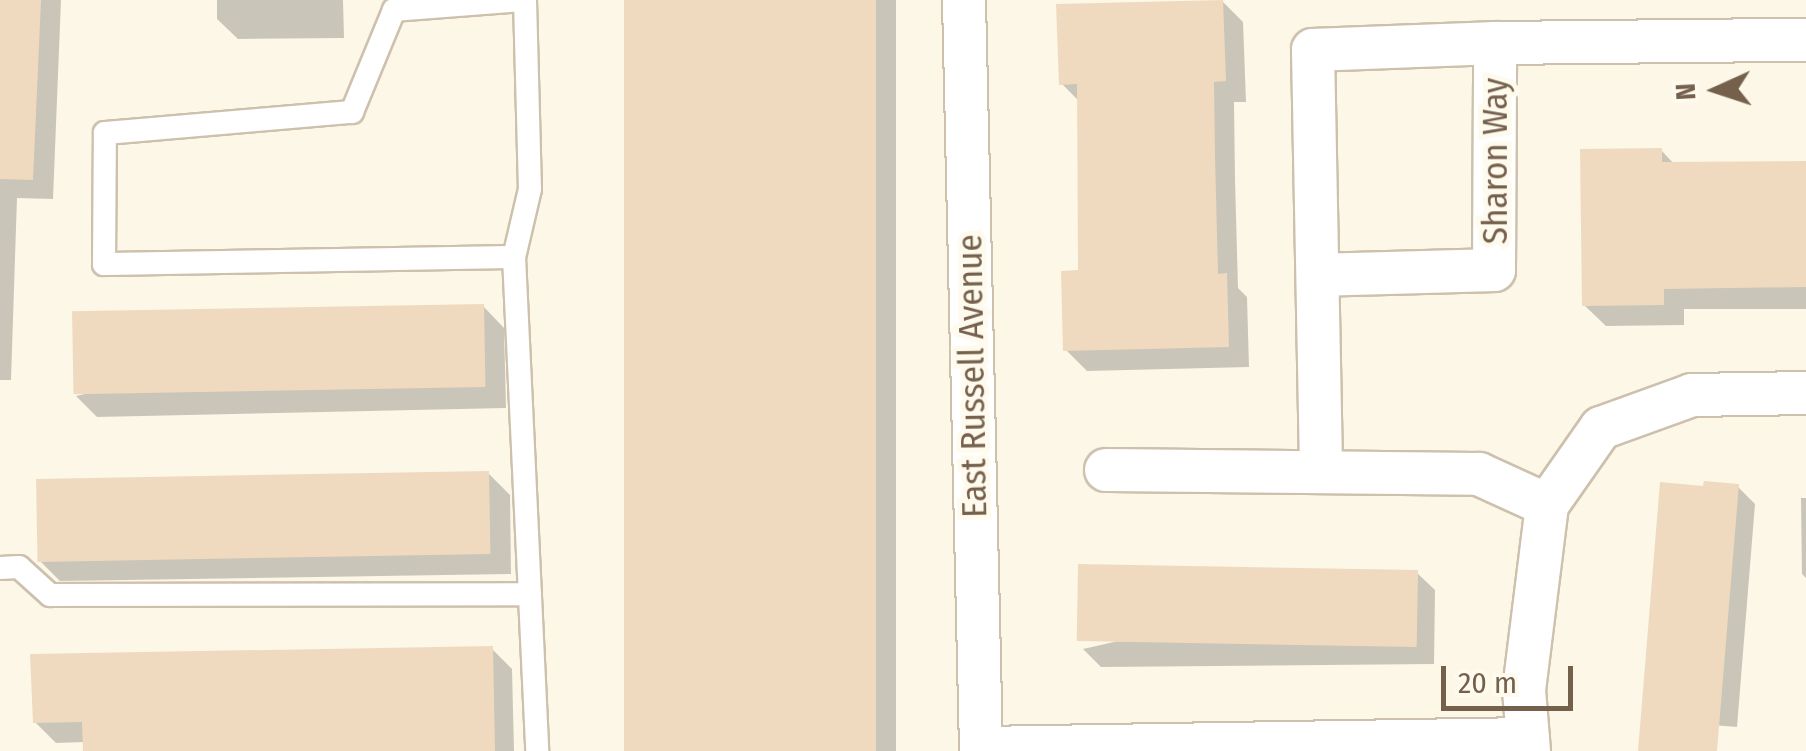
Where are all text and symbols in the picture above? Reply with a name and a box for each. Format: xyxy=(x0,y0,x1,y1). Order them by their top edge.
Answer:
north arrow xyxy=(1666,40,1766,140)
street label: Sharon Way xyxy=(1474,78,1516,244)
text: N xyxy=(1669,82,1702,101)
street label: East Russell Avenue xyxy=(949,234,995,518)
scale bar xyxy=(1446,646,1578,708)
text: 20 m xyxy=(1458,665,1517,701)

